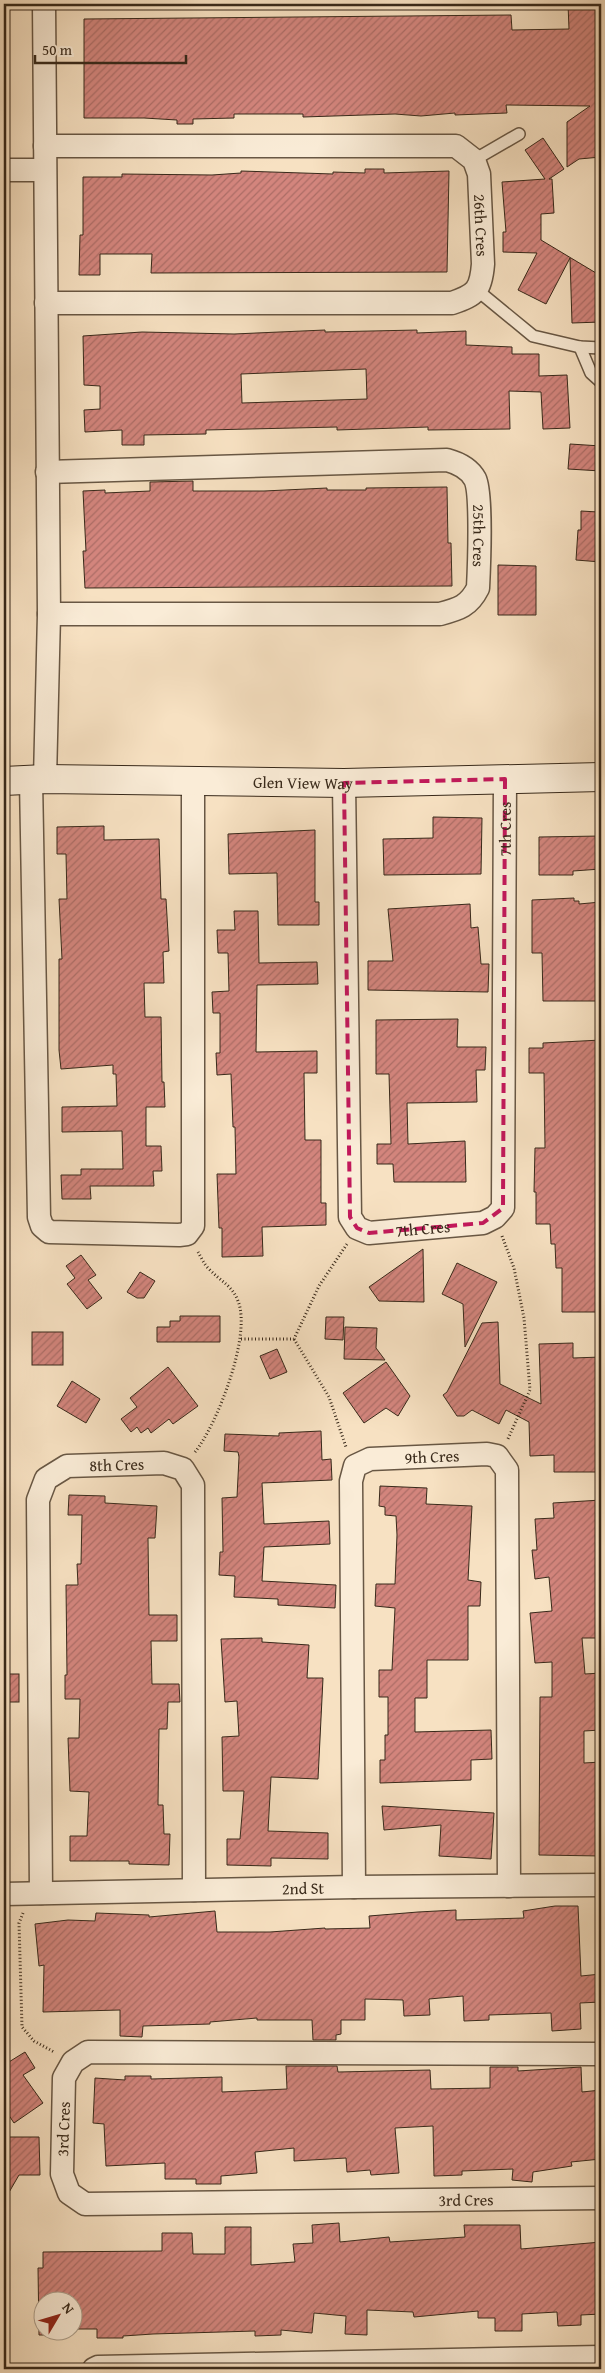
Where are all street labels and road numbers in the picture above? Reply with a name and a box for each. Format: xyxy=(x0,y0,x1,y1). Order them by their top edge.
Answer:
street label: 26th Cres xyxy=(468,194,495,257)
street label: 25th Cres xyxy=(467,504,492,567)
street label: Glen View Way xyxy=(253,770,353,795)
street label: 7th Cres xyxy=(493,802,517,856)
street label: 7th Cres xyxy=(394,1214,451,1243)
street label: 9th Cres xyxy=(404,1443,460,1470)
street label: 8th Cres xyxy=(89,1452,145,1477)
street label: 2nd St xyxy=(282,1876,325,1900)
street label: 3rd Cres xyxy=(50,2101,76,2157)
street label: 3rd Cres xyxy=(438,2187,494,2212)

